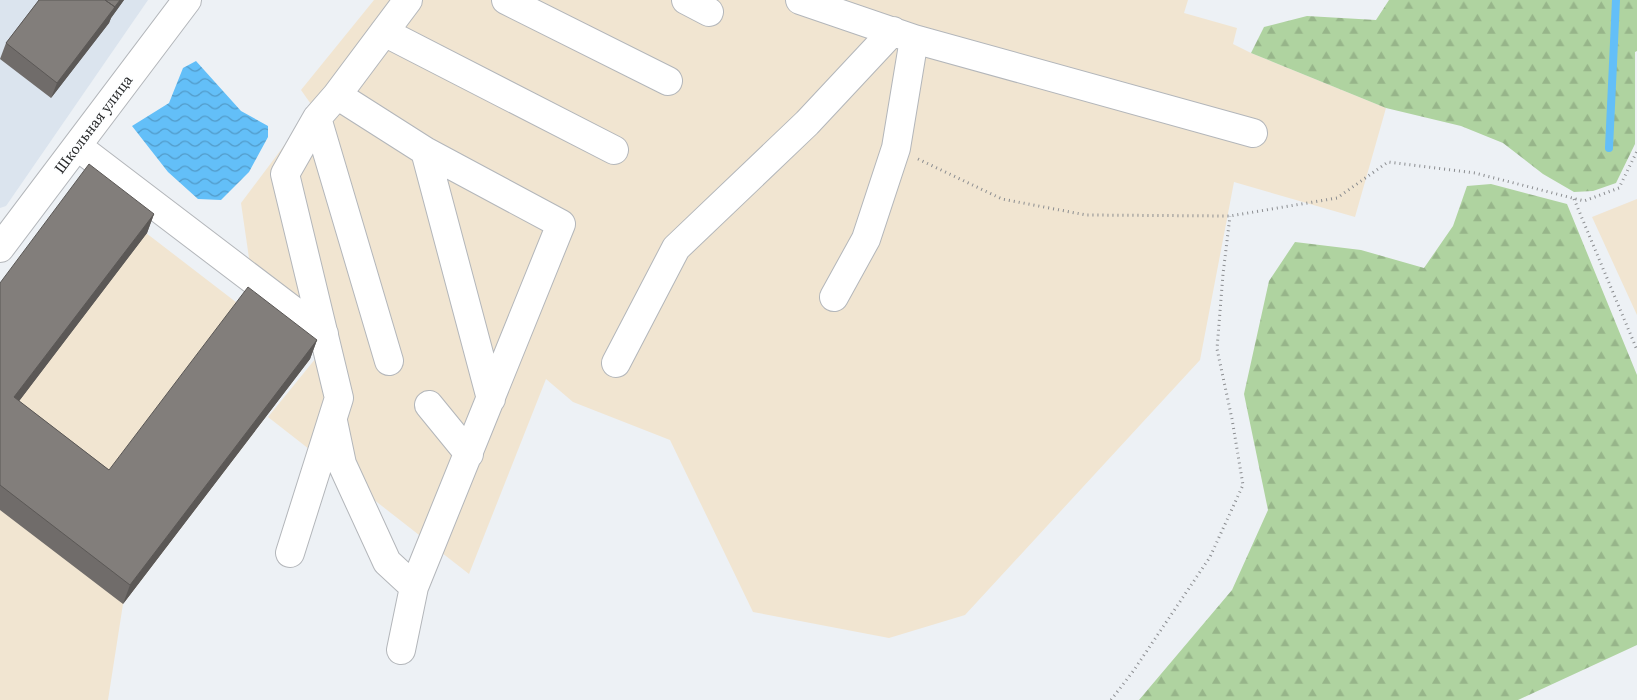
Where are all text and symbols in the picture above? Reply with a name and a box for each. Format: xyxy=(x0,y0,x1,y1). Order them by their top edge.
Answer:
street label: Школьная улица xyxy=(49,70,137,178)

